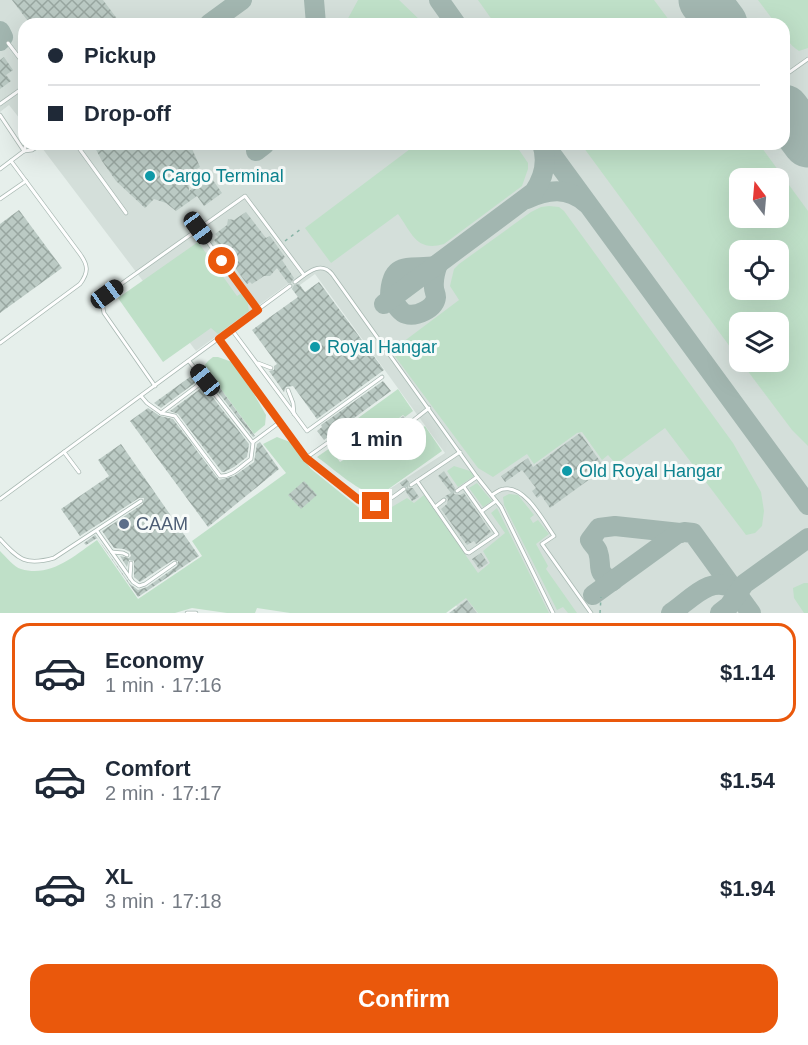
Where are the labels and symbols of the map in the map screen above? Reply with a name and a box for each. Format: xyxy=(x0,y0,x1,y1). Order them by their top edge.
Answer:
place label: Cargo Terminal xyxy=(162,166,284,186)
north arrow xyxy=(729,168,789,228)
marker: Cargo Terminal xyxy=(143,169,157,183)
car xyxy=(180,208,216,248)
route start xyxy=(208,247,235,274)
car xyxy=(87,276,127,312)
place label: Royal Hangar xyxy=(327,337,437,357)
marker: Royal Hangar xyxy=(308,340,322,354)
car xyxy=(187,360,223,400)
callout: 1 min xyxy=(326,419,425,461)
place label: Old Royal Hangar xyxy=(579,461,722,481)
marker: Old Royal Hangar xyxy=(560,464,574,478)
route end xyxy=(362,492,389,519)
place label: CAAM xyxy=(136,514,188,534)
marker: CAAM xyxy=(117,517,131,531)

